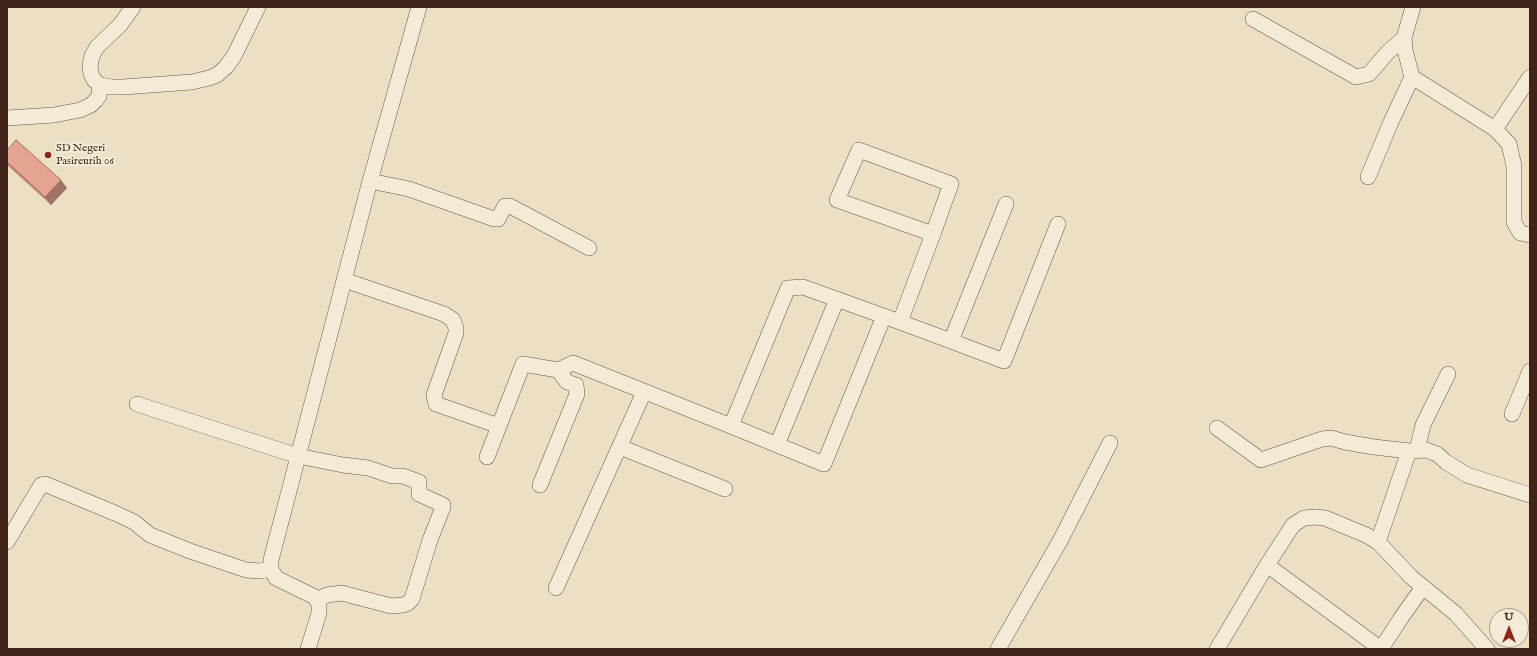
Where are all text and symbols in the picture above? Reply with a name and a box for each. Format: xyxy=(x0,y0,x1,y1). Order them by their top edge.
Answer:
place label: SD Negeri Pasireurih 06 xyxy=(56,142,114,168)
marker: SD Negeri Pasireurih 06 xyxy=(43,150,53,160)
north arrow xyxy=(1489,608,1529,648)
text: U xyxy=(1504,610,1514,624)

